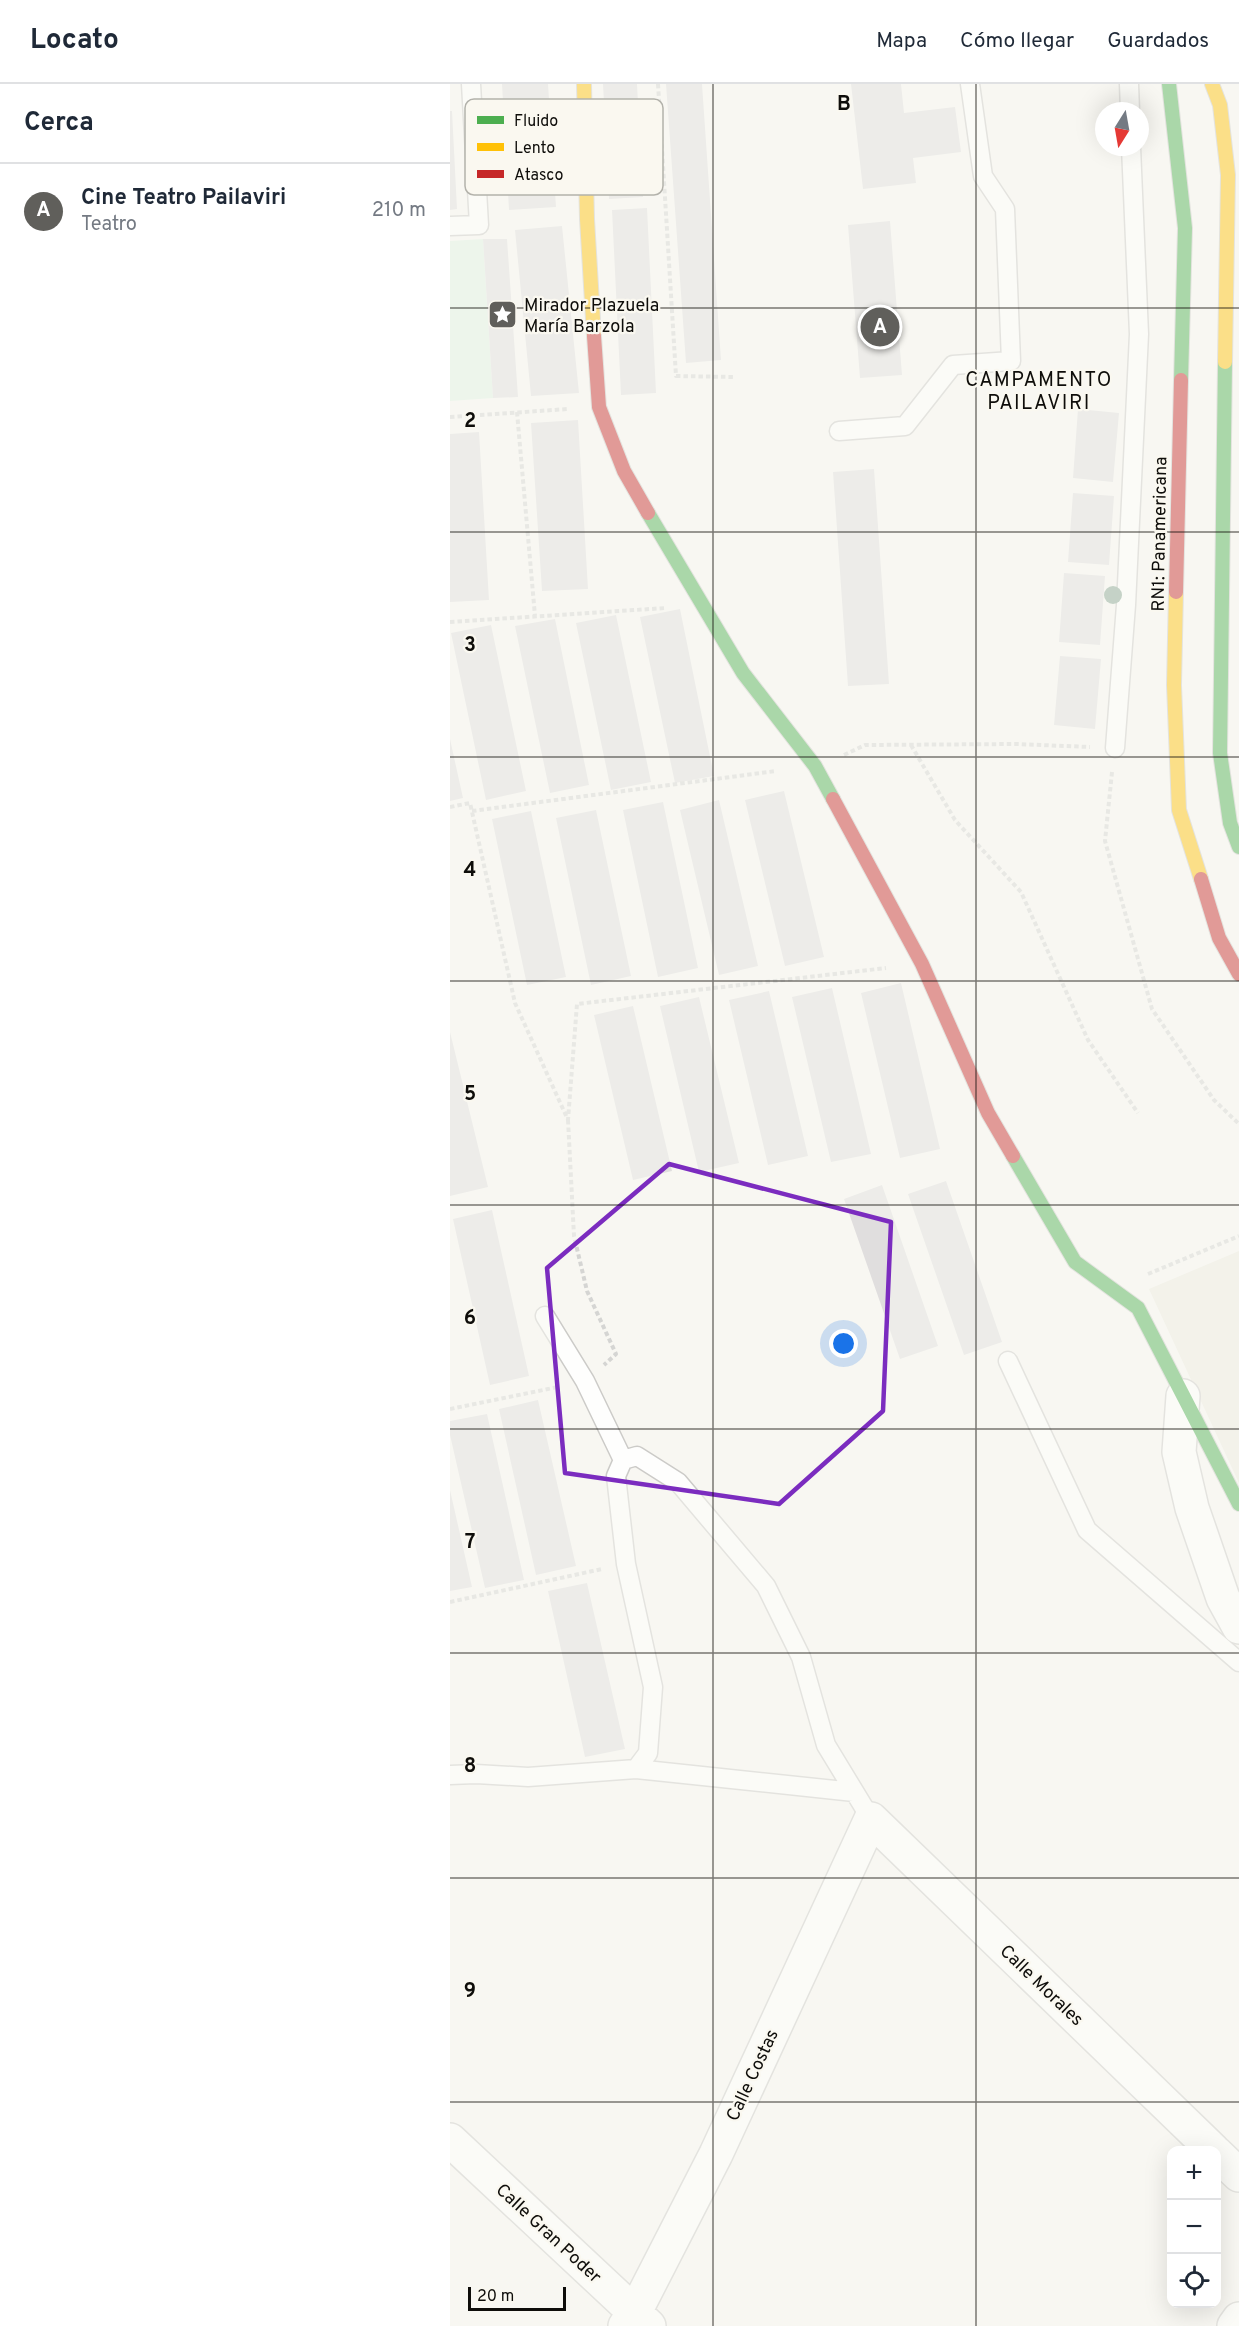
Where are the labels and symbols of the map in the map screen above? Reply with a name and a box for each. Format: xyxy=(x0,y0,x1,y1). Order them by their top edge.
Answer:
text: B xyxy=(837,92,851,118)
legend xyxy=(465,99,663,195)
north arrow xyxy=(1095,102,1149,156)
text: Fluido xyxy=(514,112,558,132)
text: Lento xyxy=(514,139,555,159)
text: Atasco xyxy=(514,166,563,186)
place label: Mirador Plazuela María Barzola xyxy=(524,295,659,339)
place icon: Mirador Plazuela María Barzola xyxy=(487,299,519,331)
pin: A xyxy=(860,304,900,350)
district label: CAMPAMENTO PAILAVIRI xyxy=(965,368,1113,417)
text: 2 xyxy=(464,409,476,435)
street label: RN1: Panamericana xyxy=(1148,456,1173,612)
text: 3 xyxy=(464,633,476,659)
text: 4 xyxy=(464,858,476,884)
text: 5 xyxy=(464,1082,476,1108)
text: 6 xyxy=(464,1306,476,1332)
your location xyxy=(829,1329,858,1358)
text: 7 xyxy=(465,1530,475,1556)
text: 8 xyxy=(464,1754,476,1780)
street label: Calle Morales xyxy=(994,1940,1088,2032)
text: 9 xyxy=(464,1979,476,2005)
street label: Calle Costas xyxy=(722,2026,785,2125)
street label: Calle Gran Poder xyxy=(490,2179,606,2289)
scale bar xyxy=(468,2284,566,2312)

